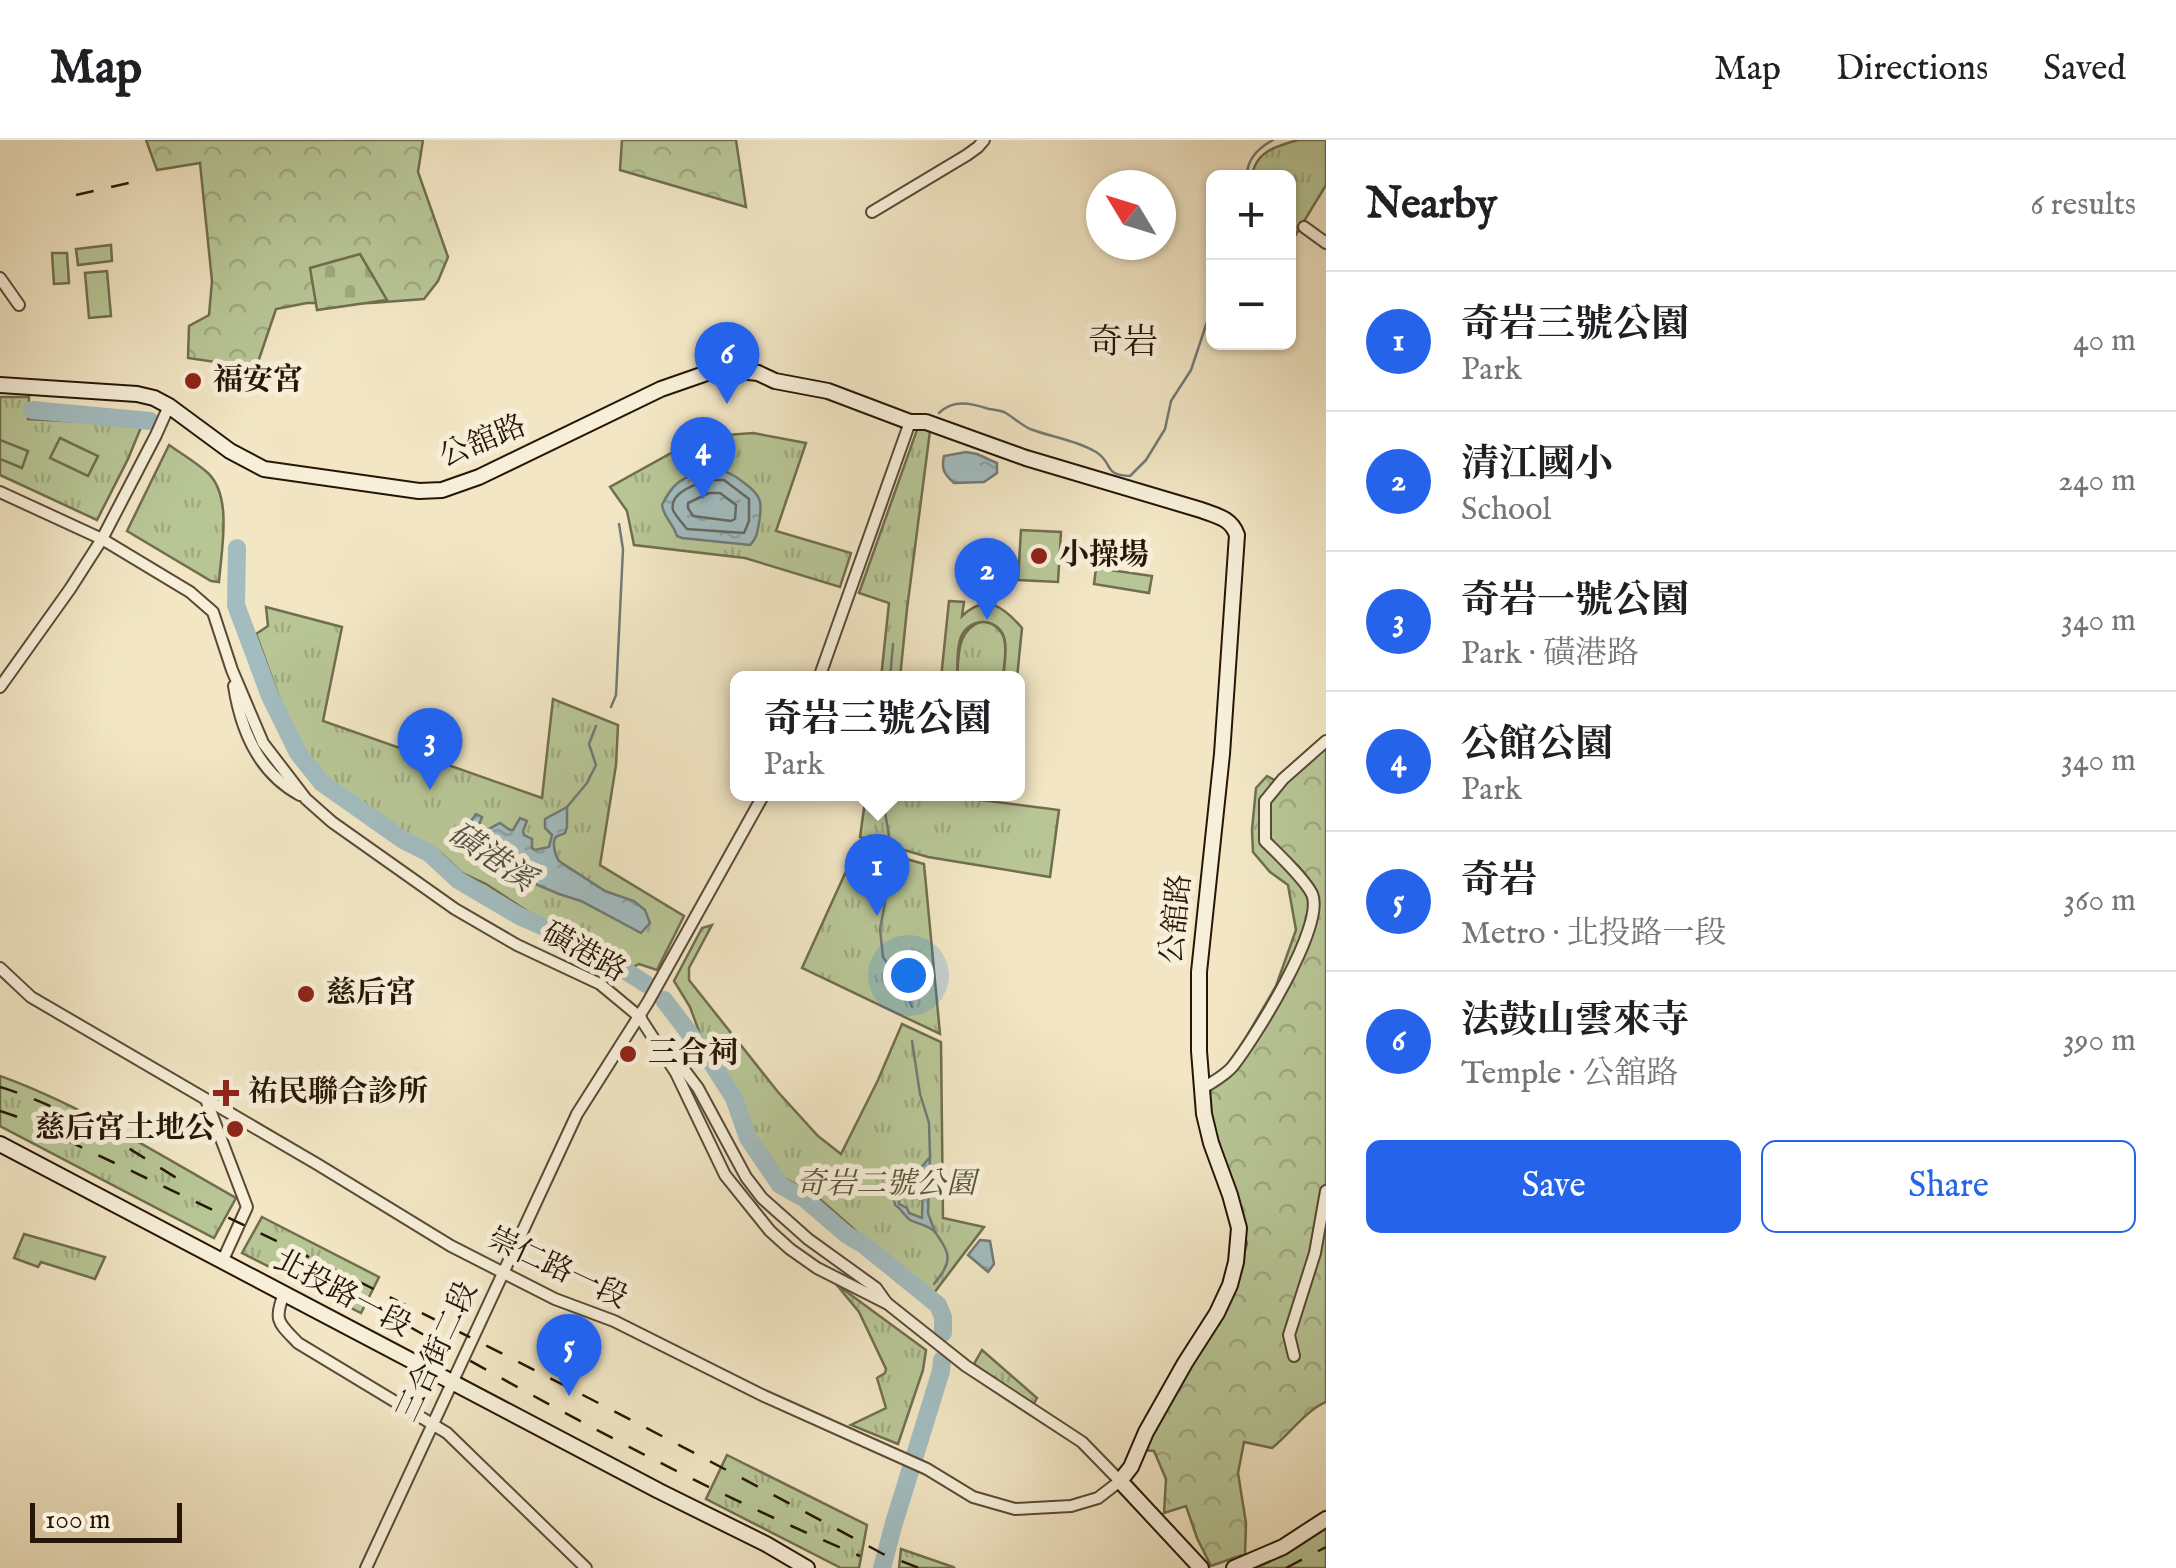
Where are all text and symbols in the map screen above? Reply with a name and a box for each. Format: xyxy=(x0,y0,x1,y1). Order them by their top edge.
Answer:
text: Map xyxy=(50,39,142,99)
text: Map xyxy=(1714,47,1781,92)
text: Directions xyxy=(1836,47,1988,92)
text: Saved xyxy=(2043,47,2126,92)
north arrow xyxy=(1086,170,1176,260)
map controls xyxy=(1206,170,1296,350)
button: + xyxy=(1206,170,1296,260)
text: Nearby xyxy=(1366,179,1497,232)
text: 6 results xyxy=(2030,185,2136,226)
button: − xyxy=(1206,260,1296,350)
text: 奇岩三號公園 xyxy=(1461,302,1689,350)
district label: 奇岩 xyxy=(1088,321,1158,366)
text: 1 xyxy=(1393,321,1404,362)
text: 40 m xyxy=(2073,321,2136,362)
pin: 6 xyxy=(694,322,760,404)
text: Park xyxy=(1461,350,1522,391)
place label: 福安宮 xyxy=(213,362,303,400)
marker: 福安宮 xyxy=(182,370,204,392)
street label: 公舘路 xyxy=(434,408,532,476)
pin: 4 xyxy=(670,416,736,499)
text: 清江國小 xyxy=(1461,442,1613,490)
text: 2 xyxy=(1391,461,1406,502)
text: 240 m xyxy=(2058,461,2136,502)
text: School xyxy=(1461,490,1551,531)
place label: 小操場 xyxy=(1059,537,1149,575)
pin: 2 xyxy=(954,538,1020,620)
marker: 小操場 xyxy=(1028,545,1050,567)
text: 奇岩一號公園 xyxy=(1461,578,1689,626)
text: 3 xyxy=(1393,601,1404,642)
text: 340 m xyxy=(2061,601,2136,642)
text: Park · 磺港路 xyxy=(1461,634,1639,675)
popup xyxy=(730,671,1025,801)
text: 奇岩三號公園 xyxy=(763,697,992,745)
pin: 3 xyxy=(398,708,462,790)
text: 公館公園 xyxy=(1461,722,1613,770)
text: 4 xyxy=(1391,741,1406,782)
text: 340 m xyxy=(2061,741,2136,782)
text: Park xyxy=(763,745,824,786)
text: Park xyxy=(1461,770,1522,811)
water label: 磺港溪 xyxy=(440,814,545,904)
pin: 1 xyxy=(844,834,910,916)
text: 奇岩 xyxy=(1461,858,1537,906)
street label: 公舘路 xyxy=(1153,872,1201,966)
text: 5 xyxy=(1393,881,1404,922)
text: 360 m xyxy=(2063,881,2136,922)
text: Metro · 北投路一段 xyxy=(1461,914,1727,955)
street label: 磺港路 xyxy=(535,915,633,991)
your location xyxy=(883,950,934,1001)
place label: 慈后宮 xyxy=(326,975,416,1013)
marker: 慈后宮 xyxy=(295,983,317,1005)
text: 法鼓山雲來寺 xyxy=(1461,998,1689,1046)
text: 6 xyxy=(1392,1021,1405,1062)
text: 390 m xyxy=(2063,1021,2136,1062)
place label: 三合祠 xyxy=(648,1035,738,1073)
marker: 三合祠 xyxy=(617,1043,639,1065)
text: Temple · 公舘路 xyxy=(1461,1054,1678,1095)
place label: 祐民聯合診所 xyxy=(248,1074,428,1112)
marker: 祐民聯合診所 xyxy=(213,1080,239,1106)
place label: 慈后宮土地公 xyxy=(35,1110,215,1148)
marker: 慈后宮土地公 xyxy=(224,1118,246,1140)
button: Save xyxy=(1366,1140,1741,1233)
button: Share xyxy=(1761,1140,2136,1233)
park label: 奇岩二號公園 xyxy=(796,1166,980,1204)
street label: 崇仁路一段 xyxy=(481,1220,633,1318)
street label: 北投路一段 xyxy=(267,1242,417,1346)
street label: 三合街二段 xyxy=(389,1276,487,1428)
pin: 5 xyxy=(536,1314,602,1396)
scale bar xyxy=(30,1498,182,1542)
text: 100 m xyxy=(45,1503,111,1538)

